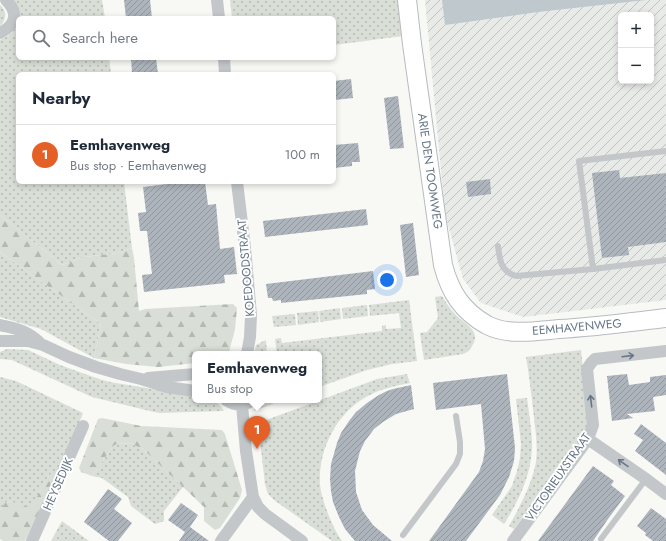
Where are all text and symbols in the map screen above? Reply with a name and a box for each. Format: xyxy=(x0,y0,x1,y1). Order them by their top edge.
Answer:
map controls xyxy=(618,12,654,84)
button: + xyxy=(618,12,654,48)
search box xyxy=(16,16,336,60)
icon: search xyxy=(30,27,52,49)
text: Search here xyxy=(62,27,138,49)
button: − xyxy=(618,48,654,84)
text: Nearby xyxy=(32,86,90,110)
street label: ARIE DEN TOOMWEG xyxy=(413,112,447,230)
text: Eemhavenweg xyxy=(70,134,170,156)
text: 1 xyxy=(42,145,48,164)
text: 100 m xyxy=(285,145,320,164)
text: Bus stop · Eemhavenweg xyxy=(70,156,207,175)
street label: KOEDOODSTRAAT xyxy=(233,218,259,317)
your location xyxy=(377,270,397,290)
street label: EEMHAVENWEG xyxy=(531,314,623,340)
popup xyxy=(192,351,322,403)
one-way arrow xyxy=(621,352,634,359)
text: Eemhavenweg xyxy=(207,357,307,379)
text: Bus stop xyxy=(207,379,253,398)
one-way arrow xyxy=(587,395,594,408)
pin: 1 xyxy=(244,416,270,449)
street label: VICTORIEUXSTRAAT xyxy=(521,429,595,525)
street label: HEYSEDIJK xyxy=(38,455,78,513)
one-way arrow xyxy=(618,459,629,467)

